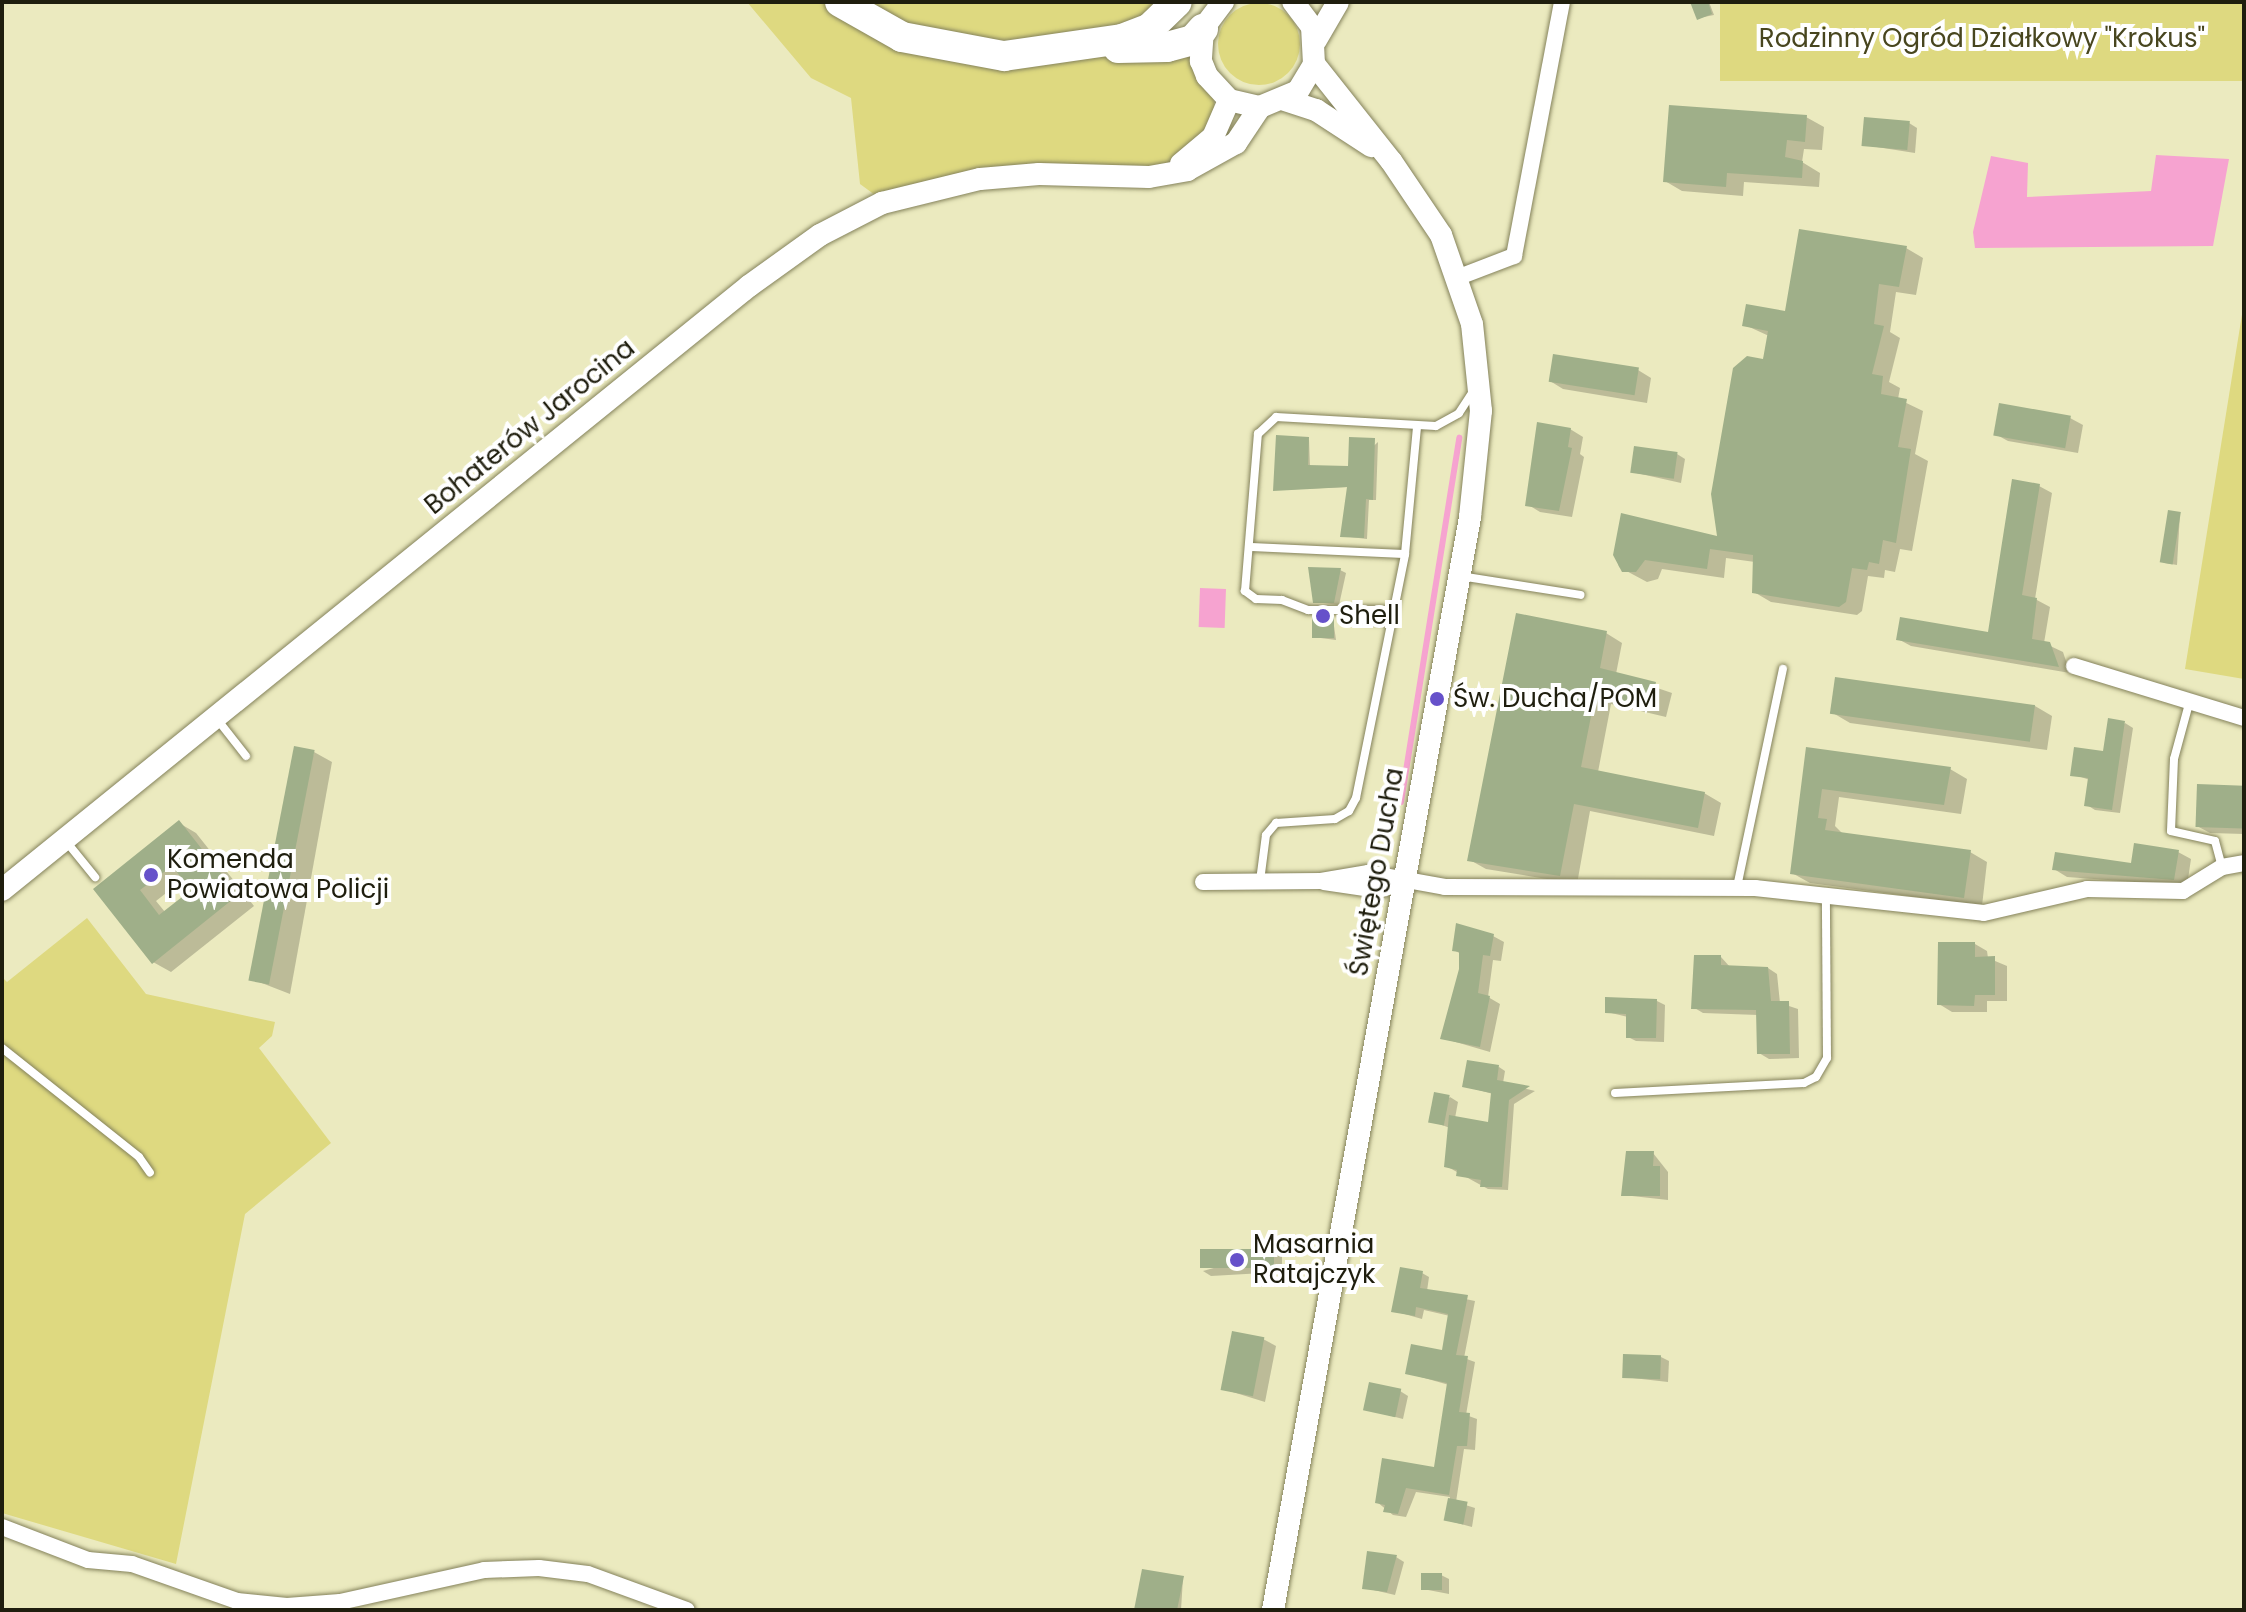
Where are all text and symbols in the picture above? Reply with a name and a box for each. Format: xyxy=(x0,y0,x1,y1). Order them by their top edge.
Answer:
park label: Rodzinny Ogród Działkowy "Krokus" xyxy=(1759,23,2205,55)
street label: Bohaterów Jarocina xyxy=(419,333,641,521)
place label: Shell xyxy=(1339,600,1400,632)
marker: Shell xyxy=(1314,607,1332,625)
place label: Św. Ducha/POM xyxy=(1453,683,1657,715)
marker: Św. Ducha/POM xyxy=(1428,690,1446,708)
street label: Świętego Ducha xyxy=(1343,765,1411,979)
place label: Komenda Powiatowa Policji xyxy=(167,844,389,906)
marker: Komenda Powiatowa Policji xyxy=(142,866,160,884)
place label: Masarnia Ratajczyk xyxy=(1253,1229,1376,1290)
marker: Masarnia Ratajczyk xyxy=(1228,1251,1246,1269)

